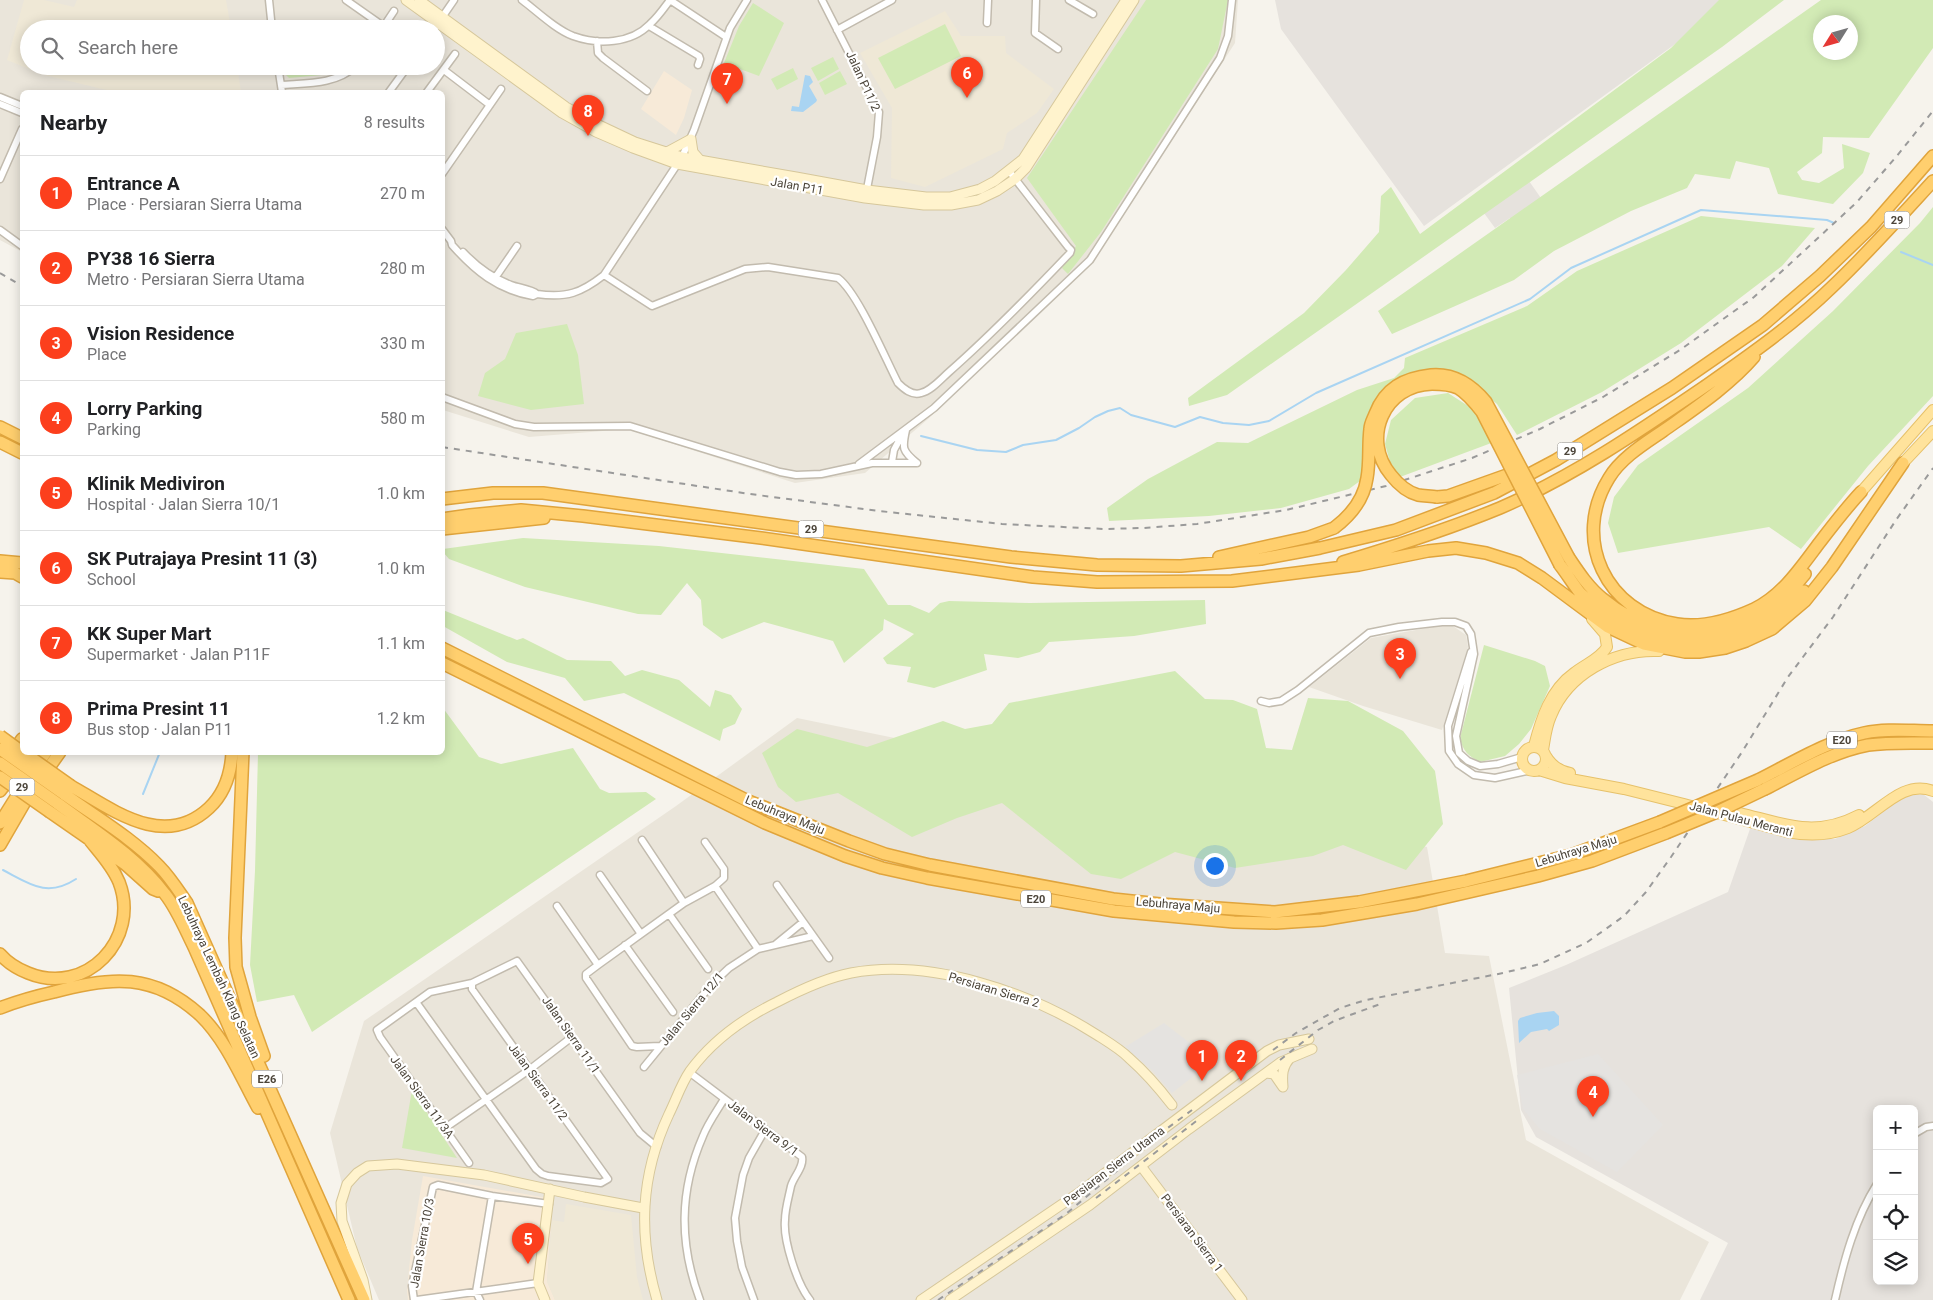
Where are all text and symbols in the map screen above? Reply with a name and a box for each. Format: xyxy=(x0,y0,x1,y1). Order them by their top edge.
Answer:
north arrow xyxy=(1813,15,1858,60)
search box xyxy=(20,20,445,75)
icon: search xyxy=(38,34,66,62)
text: Search here xyxy=(78,36,178,59)
street label: Jalan P11/2 xyxy=(843,49,883,114)
pin: 6 xyxy=(951,57,983,98)
pin: 7 xyxy=(711,63,743,104)
pin: 8 xyxy=(572,95,604,136)
text: Nearby xyxy=(40,111,107,135)
text: 8 results xyxy=(364,113,425,132)
text: Entrance A xyxy=(87,172,180,195)
street label: Jalan P11 xyxy=(770,174,824,198)
text: 1 xyxy=(51,184,61,203)
text: 270 m xyxy=(380,184,425,203)
text: Place · Persiaran Sierra Utama xyxy=(87,195,302,214)
road number: 29 xyxy=(1884,212,1910,228)
text: PY38 16 Sierra xyxy=(87,247,215,270)
text: 2 xyxy=(51,259,61,278)
text: 280 m xyxy=(380,259,425,278)
text: Metro · Persiaran Sierra Utama xyxy=(87,270,305,289)
text: Vision Residence xyxy=(87,322,234,345)
text: 3 xyxy=(51,334,61,353)
text: 330 m xyxy=(380,334,425,353)
text: Place xyxy=(87,345,127,364)
text: Lorry Parking xyxy=(87,397,202,420)
text: 4 xyxy=(51,409,61,428)
text: 580 m xyxy=(380,409,425,428)
text: Parking xyxy=(87,420,141,439)
road number: 29 xyxy=(1558,442,1582,460)
text: Klinik Mediviron xyxy=(87,472,225,495)
text: 5 xyxy=(51,484,61,503)
text: 1.0 km xyxy=(377,484,425,503)
text: Hospital · Jalan Sierra 10/1 xyxy=(87,495,280,514)
road number: 29 xyxy=(798,520,824,538)
text: SK Putrajaya Presint 11 (3) xyxy=(87,547,318,570)
text: 6 xyxy=(51,559,61,578)
text: 1.0 km xyxy=(377,559,425,578)
text: School xyxy=(87,570,136,589)
text: KK Super Mart xyxy=(87,622,212,645)
text: 7 xyxy=(51,634,61,653)
text: 1.1 km xyxy=(377,634,425,653)
pin: 3 xyxy=(1384,638,1416,679)
text: Supermarket · Jalan P11F xyxy=(87,645,270,664)
text: Prima Presint 11 xyxy=(87,697,230,720)
text: 8 xyxy=(51,709,61,728)
text: 1.2 km xyxy=(377,709,425,728)
text: Bus stop · Jalan P11 xyxy=(87,720,233,739)
road number: E20 xyxy=(1827,732,1857,748)
road number: 29 xyxy=(10,779,34,796)
street label: Lebuhraya Maju xyxy=(743,793,827,837)
street label: Jalan Pulau Meranti xyxy=(1688,799,1794,840)
street label: Lebuhraya Maju xyxy=(1533,832,1619,870)
your location xyxy=(1202,853,1228,879)
road number: E20 xyxy=(1021,891,1051,908)
street label: Lebuhraya Lembah Klang Selatan xyxy=(175,894,263,1060)
street label: Lebuhraya Maju xyxy=(1135,894,1221,916)
street label: Jalan Sierra 12/1 xyxy=(657,970,727,1048)
street label: Persiaran Sierra 2 xyxy=(947,970,1041,1011)
street label: Jalan Sierra 11/1 xyxy=(539,994,603,1076)
pin: 1 xyxy=(1186,1040,1218,1081)
pin: 2 xyxy=(1225,1040,1257,1081)
street label: Jalan Sierra 11/2 xyxy=(506,1041,571,1123)
street label: Jalan Sierra 11/3A xyxy=(387,1053,457,1141)
road number: E26 xyxy=(252,1070,282,1088)
pin: 4 xyxy=(1577,1076,1609,1117)
street label: Jalan Sierra 9/1 xyxy=(725,1097,801,1159)
map controls xyxy=(1873,1105,1918,1285)
button: + xyxy=(1873,1105,1918,1150)
street label: Persiaran Sierra Utama xyxy=(1061,1124,1167,1208)
button: − xyxy=(1873,1150,1918,1195)
street label: Persiaran Sierra 1 xyxy=(1158,1191,1226,1275)
button: locate xyxy=(1873,1195,1918,1240)
street label: Jalan Sierra 10/3 xyxy=(407,1197,437,1289)
pin: 5 xyxy=(512,1223,544,1264)
button: layers xyxy=(1873,1240,1918,1285)

